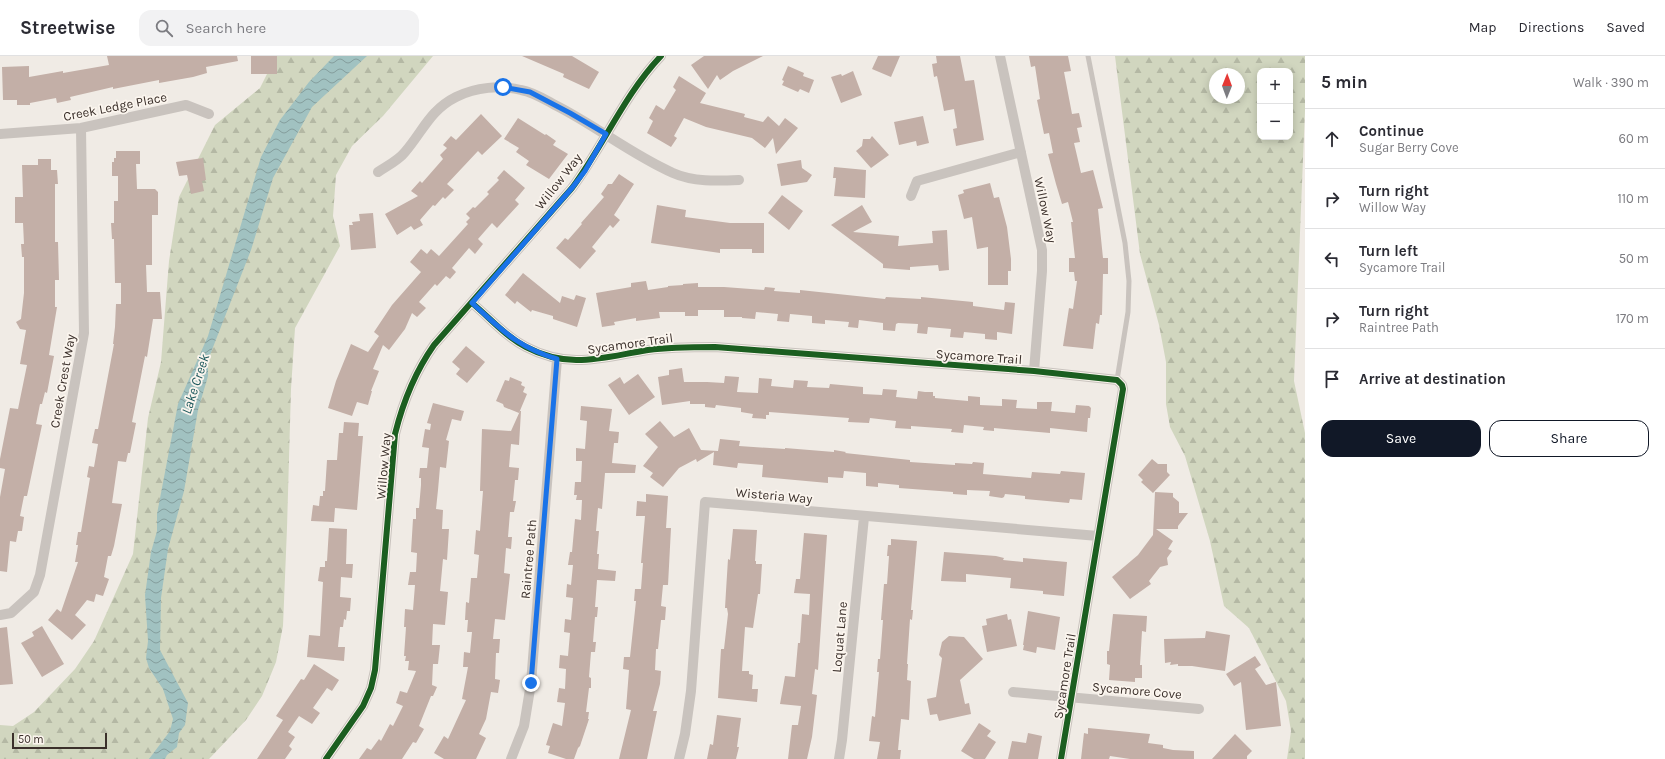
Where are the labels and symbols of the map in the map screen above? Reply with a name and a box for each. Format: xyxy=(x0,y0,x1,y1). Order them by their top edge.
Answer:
north arrow xyxy=(1209,68,1245,104)
route start xyxy=(494,78,512,96)
street label: Creek Ledge Place xyxy=(62,89,169,124)
street label: Willow Way xyxy=(532,150,585,212)
street label: Willow Way xyxy=(1031,176,1060,244)
street label: Sycamore Trail xyxy=(586,330,674,357)
street label: Creek Crest Way xyxy=(47,333,78,429)
street label: Sycamore Trail xyxy=(935,346,1023,367)
water label: Lake Creek xyxy=(178,351,213,416)
street label: Willow Way xyxy=(373,432,394,500)
street label: Wisteria Way xyxy=(735,485,813,506)
street label: Raintree Path xyxy=(518,519,539,600)
street label: Loquat Lane xyxy=(829,600,851,673)
street label: Sycamore Trail xyxy=(1050,632,1079,720)
route end xyxy=(522,674,540,692)
street label: Sycamore Cove xyxy=(1092,679,1183,702)
scale bar xyxy=(12,731,107,750)

